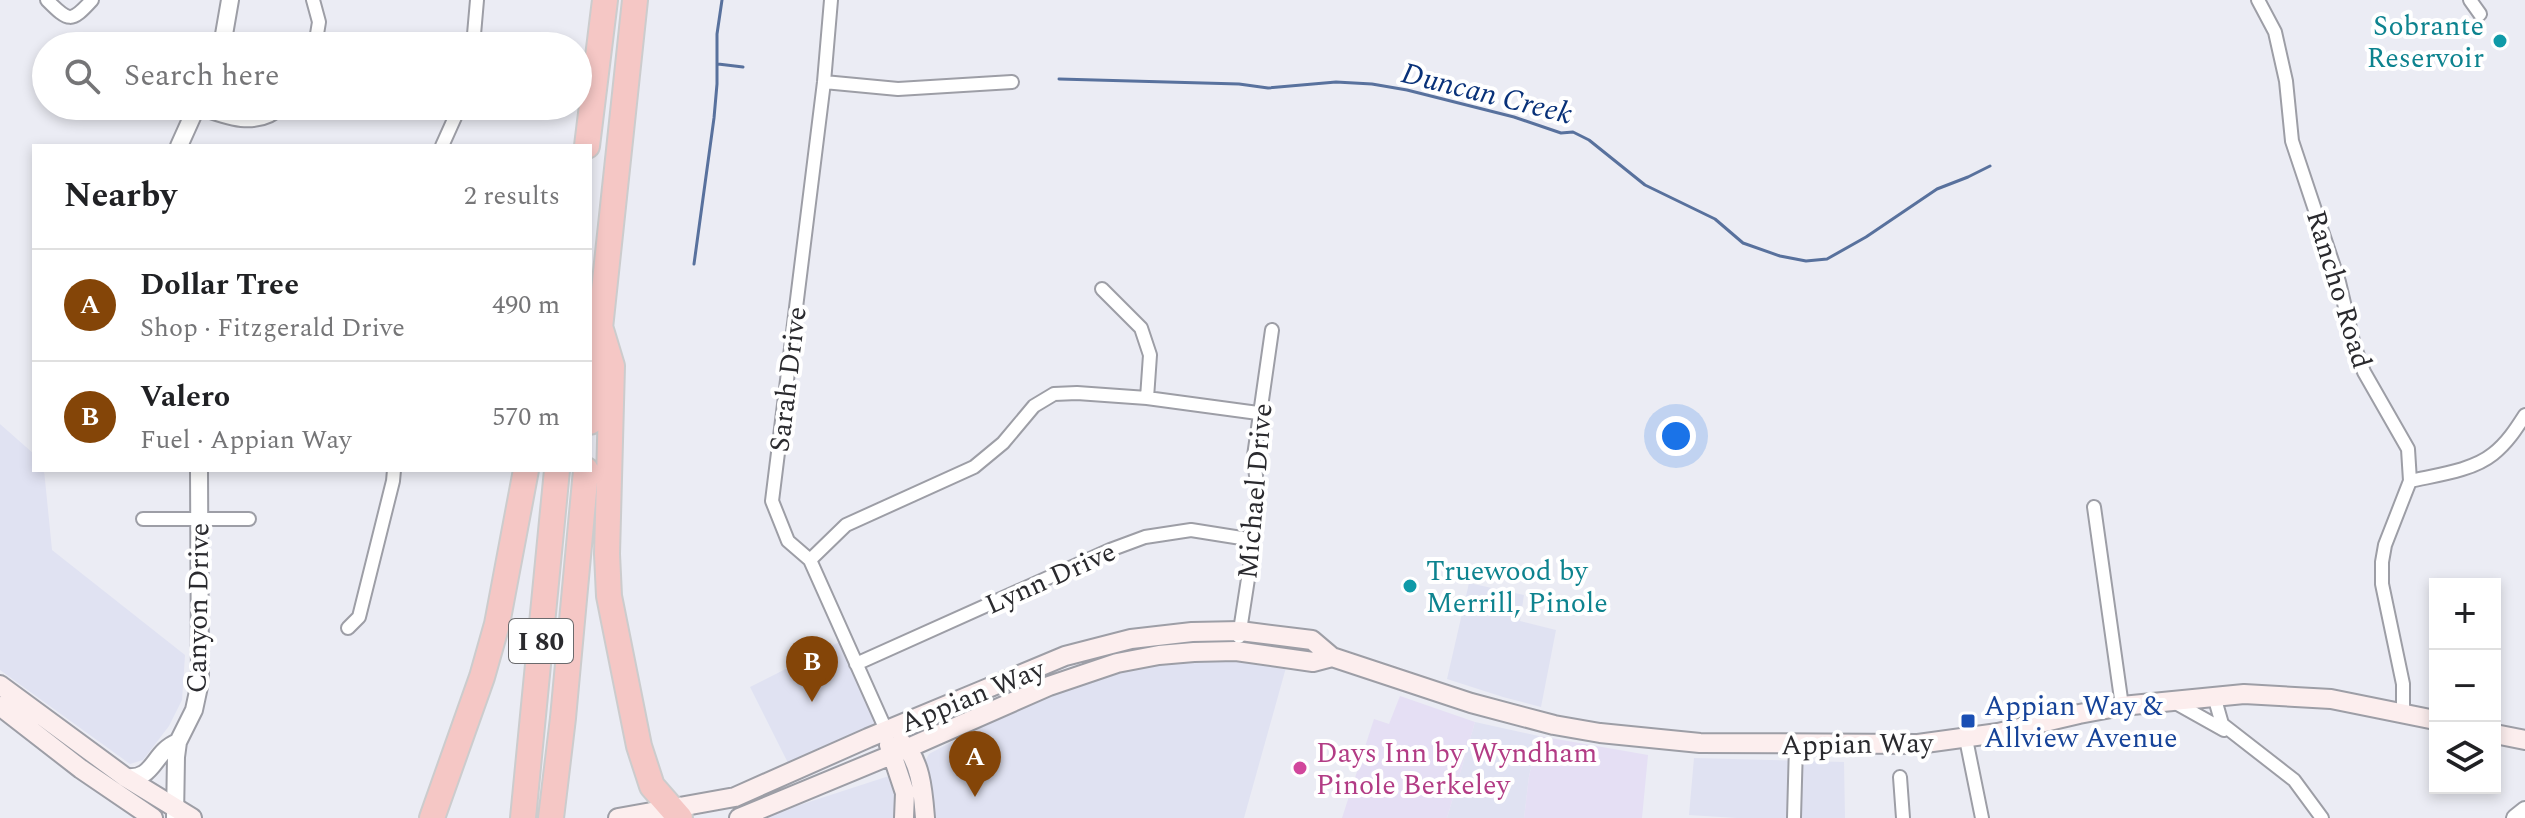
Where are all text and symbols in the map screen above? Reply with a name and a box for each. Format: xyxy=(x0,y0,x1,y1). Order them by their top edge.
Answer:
place label: Sobrante Reservoir xyxy=(2367,5,2484,80)
search box xyxy=(32,32,592,120)
marker: Sobrante Reservoir xyxy=(2491,32,2509,50)
water label: Duncan Creek xyxy=(1396,51,1577,137)
text: Search here xyxy=(124,53,280,99)
icon: search xyxy=(60,54,104,98)
text: Nearby xyxy=(64,170,177,222)
text: 2 results xyxy=(464,176,560,216)
street label: Rancho Road xyxy=(2294,205,2383,374)
text: Dollar Tree xyxy=(140,262,299,308)
text: A xyxy=(80,285,100,325)
text: 490 m xyxy=(492,285,560,325)
street label: Sarah Drive xyxy=(758,304,819,454)
text: Shop · Fitzgerald Drive xyxy=(140,308,405,348)
text: Valero xyxy=(140,374,230,420)
text: B xyxy=(81,397,99,437)
text: 570 m xyxy=(492,397,560,437)
street label: Michael Drive xyxy=(1226,401,1285,581)
your location xyxy=(1656,416,1696,456)
text: Fuel · Appian Way xyxy=(140,420,352,460)
street label: Canyon Drive xyxy=(176,522,221,694)
street label: Lynn Drive xyxy=(978,530,1123,626)
place label: Truewood by Merrill, Pinole xyxy=(1426,550,1608,625)
marker: Truewood by Merrill, Pinole xyxy=(1401,577,1419,595)
map controls xyxy=(2429,578,2501,794)
button: + xyxy=(2429,578,2501,650)
road number: I 80 xyxy=(509,619,573,663)
pin: B xyxy=(786,636,838,702)
street label: Appian Way xyxy=(894,647,1053,745)
button: − xyxy=(2429,650,2501,722)
place label: Appian Way & Allview Avenue xyxy=(1984,685,2177,760)
marker: Appian Way & Allview Avenue xyxy=(1959,712,1977,730)
street label: Appian Way xyxy=(1780,722,1935,767)
button: layers xyxy=(2429,722,2501,794)
pin: A xyxy=(949,731,1001,797)
place label: Days Inn by Wyndham Pinole Berkeley xyxy=(1316,732,1597,807)
marker: Days Inn by Wyndham Pinole Berkeley xyxy=(1291,759,1309,777)

